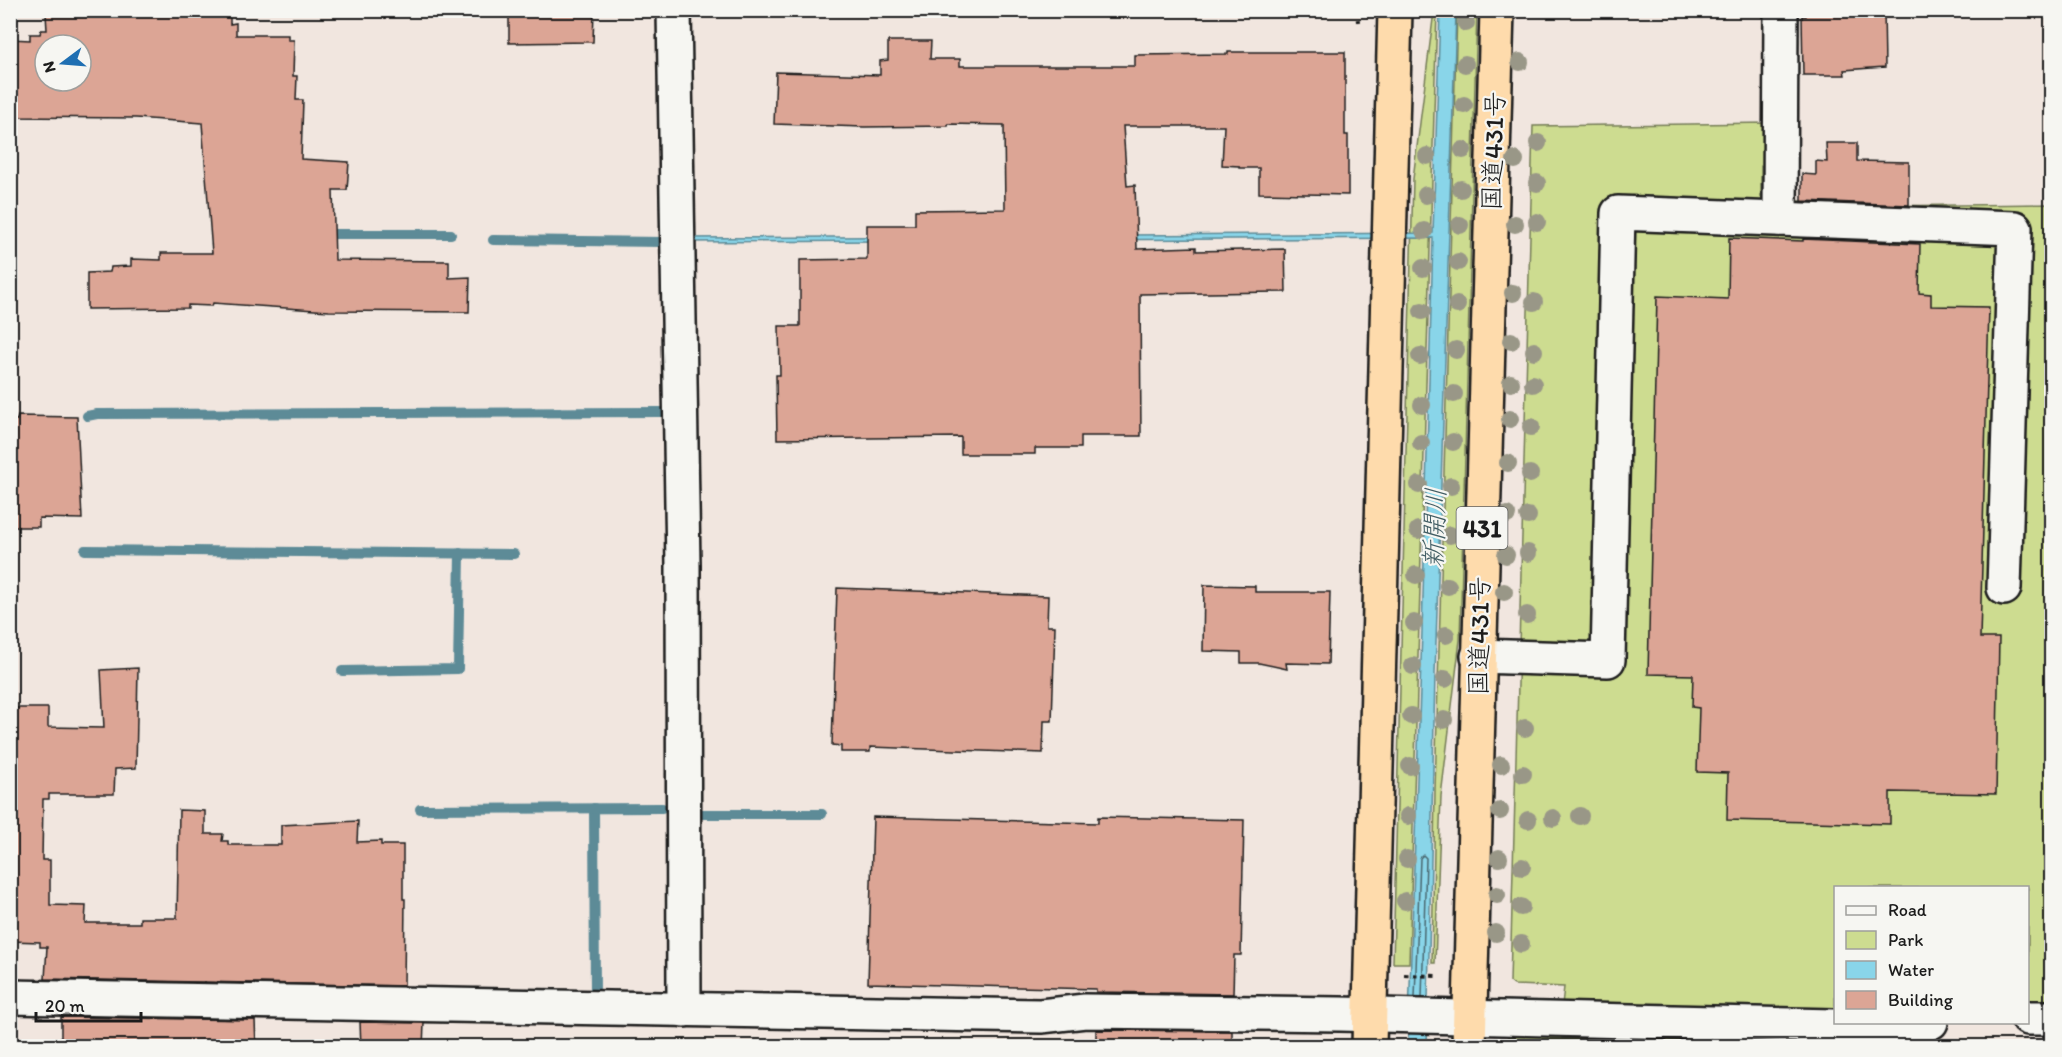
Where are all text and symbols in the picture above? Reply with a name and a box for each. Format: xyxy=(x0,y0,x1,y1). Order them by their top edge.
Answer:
north arrow xyxy=(33,33,93,93)
text: N xyxy=(38,59,60,75)
street label: 国道431号 xyxy=(1475,91,1511,211)
water label: 新開川 xyxy=(1416,487,1452,569)
road number: 431 xyxy=(1456,507,1508,549)
street label: 国道431号 xyxy=(1462,576,1496,696)
legend xyxy=(1834,886,2029,1024)
text: Road xyxy=(1888,899,1927,921)
text: Park xyxy=(1888,929,1923,951)
text: Water xyxy=(1888,959,1934,981)
scale bar xyxy=(36,985,141,1023)
text: Building xyxy=(1888,989,1954,1011)
text: 20 m xyxy=(45,995,85,1017)

